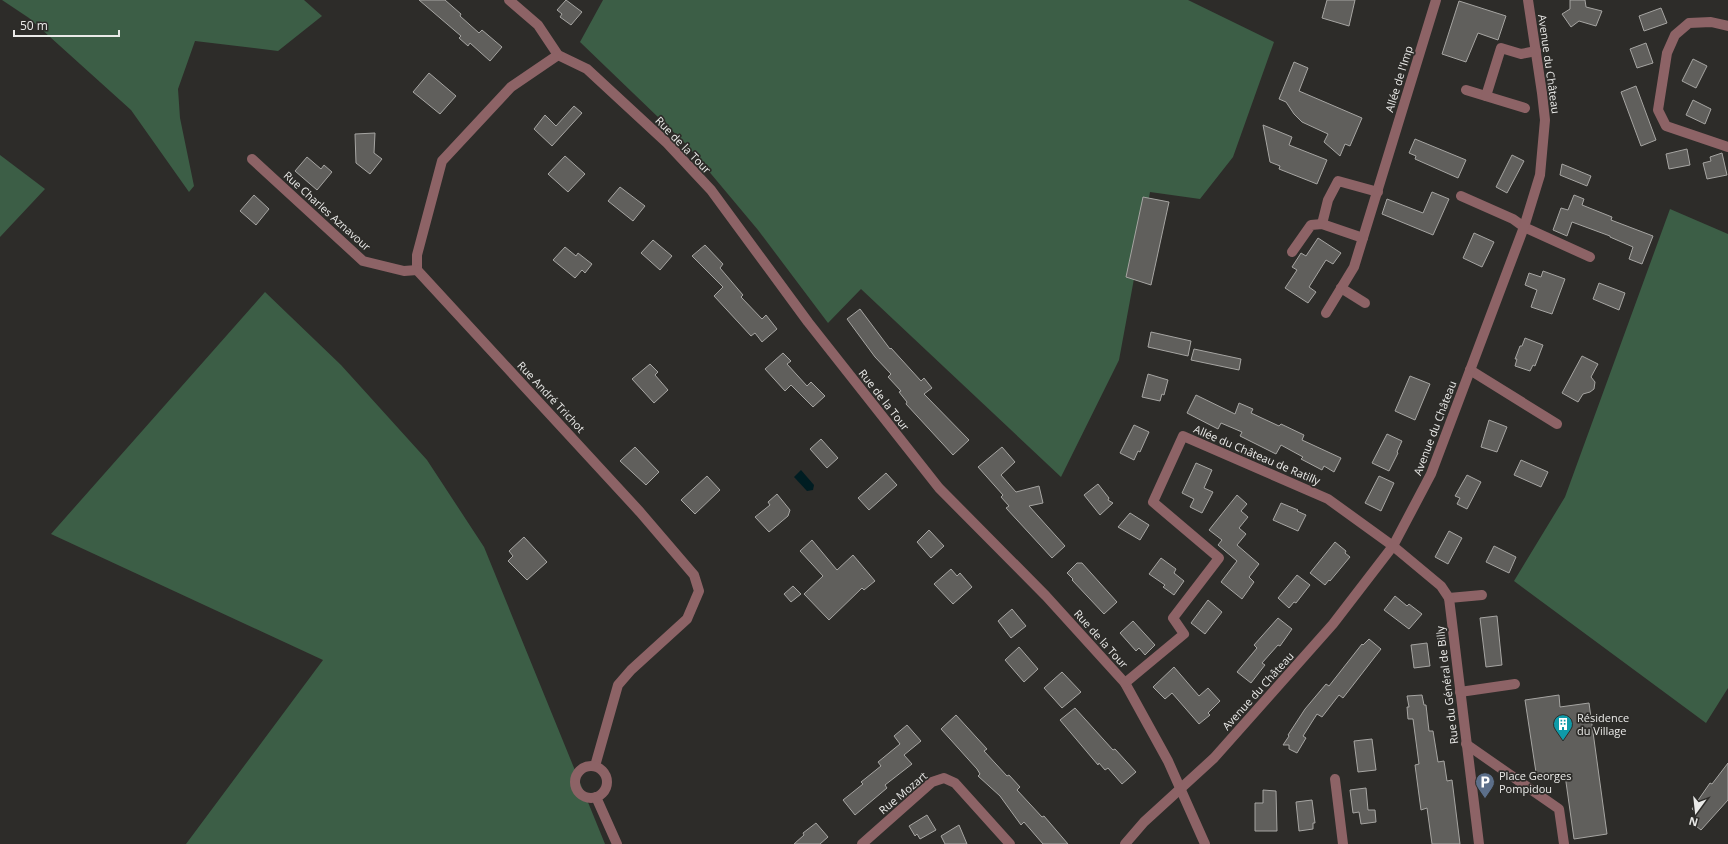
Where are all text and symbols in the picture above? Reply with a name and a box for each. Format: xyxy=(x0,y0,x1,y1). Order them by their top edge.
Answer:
scale bar xyxy=(14,12,119,38)
street label: Avenue du Château xyxy=(1535,13,1564,115)
text: 50 m xyxy=(20,17,48,34)
street label: Allée de l'Imp xyxy=(1381,44,1416,114)
street label: Rue de la Tour xyxy=(652,113,715,177)
street label: Rue Charles Aznavour xyxy=(281,168,374,254)
street label: Rue André Trichot xyxy=(514,358,588,436)
street label: Rue de la Tour xyxy=(856,366,913,434)
street label: Avenue du Château xyxy=(1410,378,1459,477)
street label: Allée du Château de Ratilly xyxy=(1192,421,1323,488)
street label: Rue de la Tour xyxy=(1071,606,1132,672)
street label: Rue du Général de Billy xyxy=(1432,625,1461,745)
street label: Avenue du Château xyxy=(1219,648,1297,733)
place label: Résidence du Village xyxy=(1577,710,1629,738)
building icon: Résidence du Village xyxy=(1552,713,1574,741)
street label: Rue Mozart xyxy=(875,768,930,817)
place label: Place Georges Pompidou xyxy=(1499,768,1572,796)
parking icon: Place Georges Pompidou xyxy=(1474,771,1496,799)
north arrow xyxy=(1676,792,1716,832)
text: N xyxy=(1687,814,1700,831)

